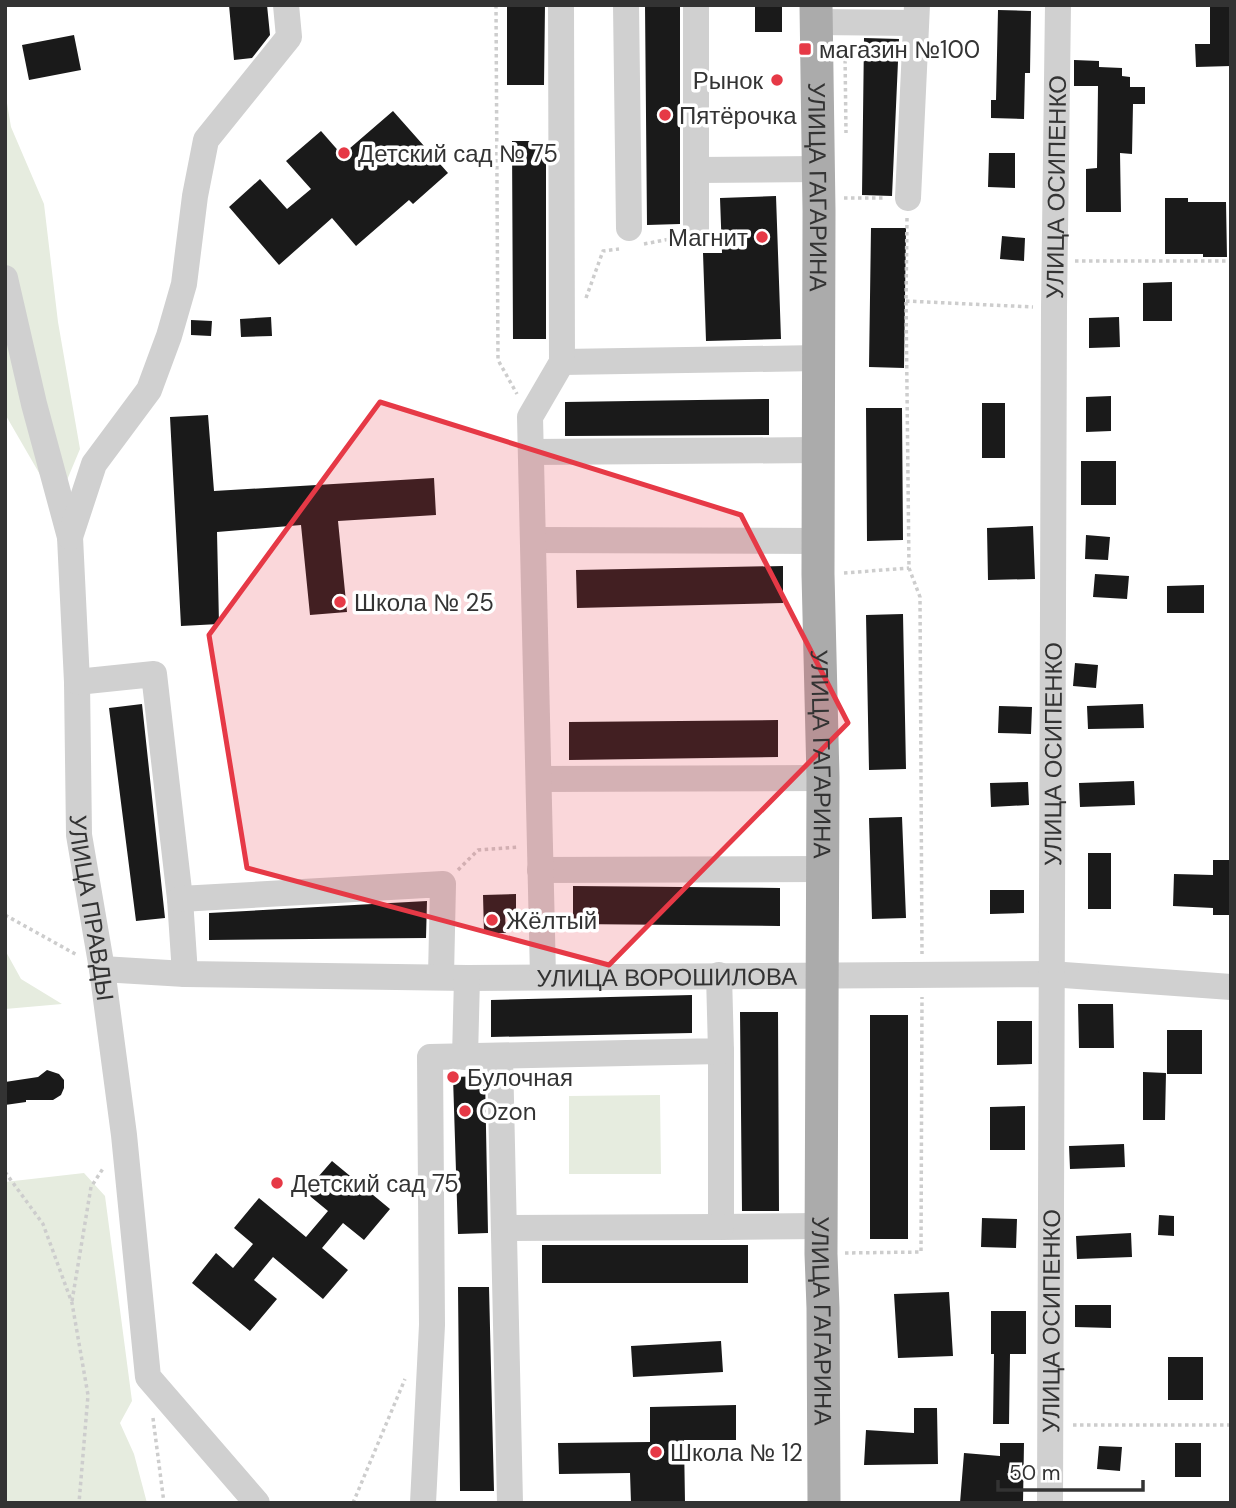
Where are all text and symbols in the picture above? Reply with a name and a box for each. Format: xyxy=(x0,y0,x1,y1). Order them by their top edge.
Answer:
place label: магазин №100 xyxy=(819,34,980,65)
marker: магазин №100 xyxy=(797,41,813,57)
place label: Рынок xyxy=(693,65,764,96)
marker: Рынок xyxy=(769,72,785,88)
street label: УЛИЦА ОСИПЕНКО xyxy=(1039,75,1073,299)
street label: УЛИЦА ГАГАРИНА xyxy=(802,82,835,292)
place label: Пятёрочка xyxy=(679,100,797,131)
marker: Пятёрочка xyxy=(657,107,673,123)
place label: Детский сад № 75 xyxy=(358,138,558,169)
marker: Детский сад № 75 xyxy=(336,145,352,161)
place label: Магнит xyxy=(668,222,748,253)
marker: Магнит xyxy=(754,229,770,245)
place label: Школа № 25 xyxy=(354,587,494,618)
marker: Школа № 25 xyxy=(332,594,348,610)
street label: УЛИЦА ОСИПЕНКО xyxy=(1037,642,1068,866)
street label: УЛИЦА ГАГАРИНА xyxy=(804,649,839,859)
street label: УЛИЦА ПРАВДЫ xyxy=(63,814,122,1003)
place label: Жёлтый xyxy=(506,905,597,936)
marker: Жёлтый xyxy=(484,912,500,928)
street label: УЛИЦА ВОРОШИЛОВА xyxy=(536,960,797,993)
place label: Булочная xyxy=(467,1062,573,1093)
marker: Булочная xyxy=(445,1069,461,1085)
place label: Ozon xyxy=(479,1096,537,1127)
marker: Ozon xyxy=(457,1103,473,1119)
place label: Детский сад 75 xyxy=(291,1168,459,1199)
marker: Детский сад 75 xyxy=(269,1175,285,1191)
street label: УЛИЦА ОСИПЕНКО xyxy=(1035,1209,1066,1433)
street label: УЛИЦА ГАГАРИНА xyxy=(805,1216,839,1425)
place label: Школа № 12 xyxy=(670,1437,803,1468)
marker: Школа № 12 xyxy=(648,1444,664,1460)
scale bar xyxy=(998,1448,1143,1492)
text: 50 m xyxy=(1009,1459,1060,1487)

